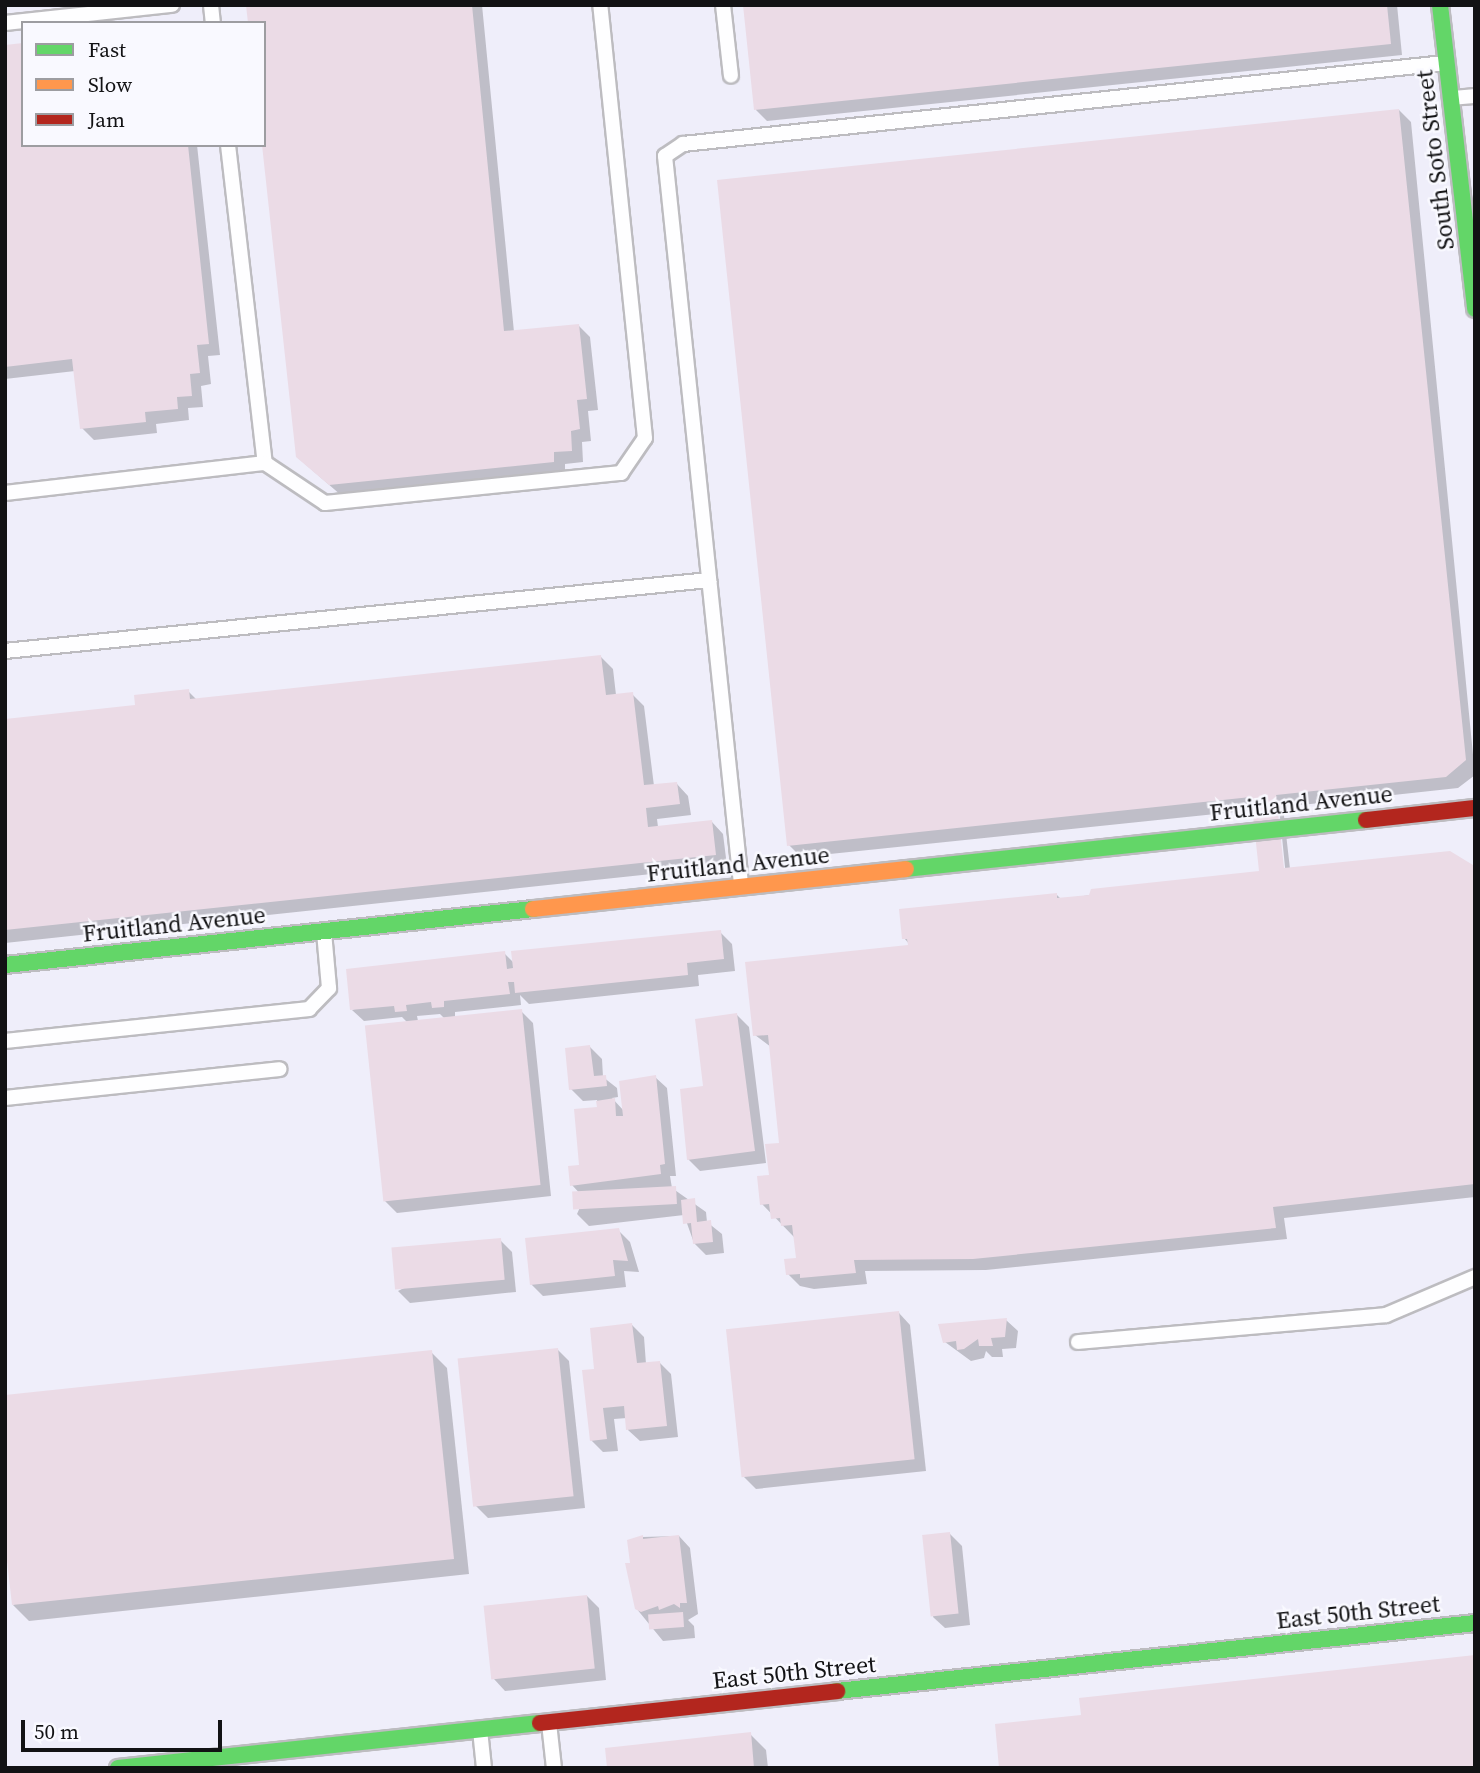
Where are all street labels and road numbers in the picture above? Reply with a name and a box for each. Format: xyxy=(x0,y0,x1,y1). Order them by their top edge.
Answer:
street label: South Soto Street xyxy=(1410,68,1460,252)
street label: Fruitland Avenue xyxy=(1208,779,1394,827)
street label: Fruitland Avenue xyxy=(645,840,831,888)
street label: Fruitland Avenue xyxy=(81,900,267,948)
street label: East 50th Street xyxy=(1275,1589,1441,1635)
street label: East 50th Street xyxy=(711,1649,877,1695)

